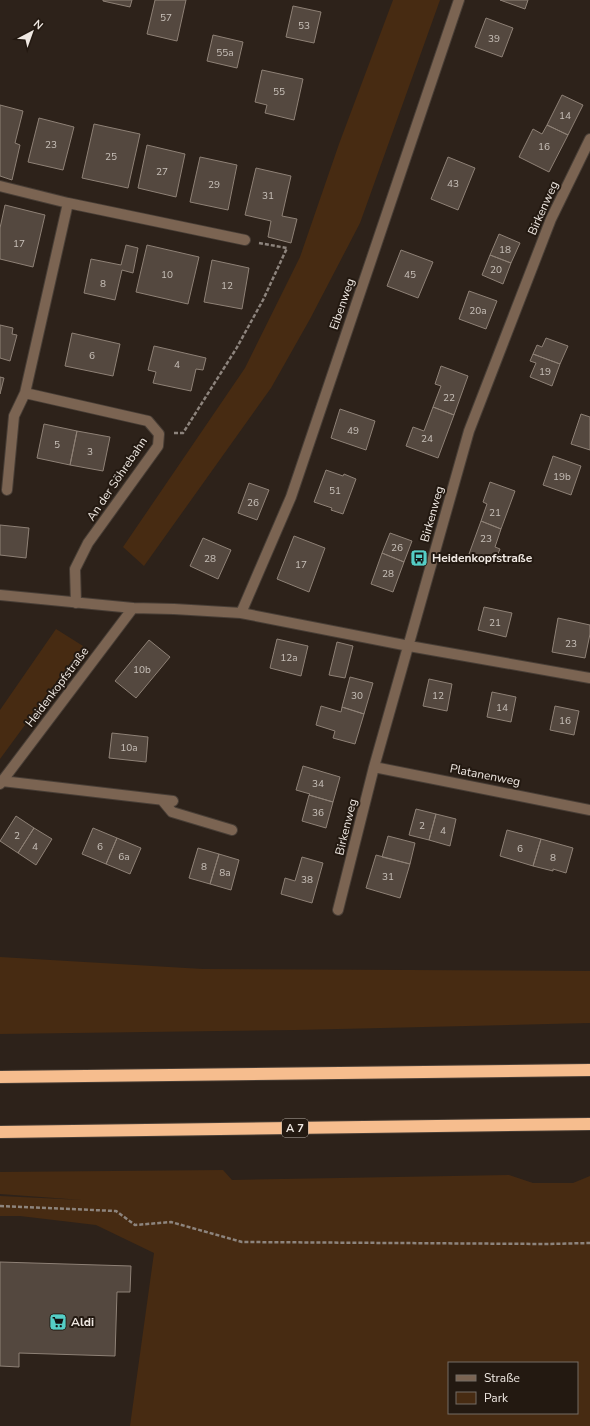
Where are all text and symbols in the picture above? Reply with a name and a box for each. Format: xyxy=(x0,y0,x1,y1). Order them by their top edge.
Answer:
house number: 57 xyxy=(160,11,172,25)
north arrow xyxy=(12,12,52,52)
text: N xyxy=(30,16,46,33)
house number: 53 xyxy=(298,19,310,33)
house number: 39 xyxy=(488,32,500,46)
house number: 55a xyxy=(216,46,234,60)
house number: 55 xyxy=(273,85,285,99)
house number: 14 xyxy=(559,109,571,123)
house number: 23 xyxy=(45,138,57,152)
house number: 16 xyxy=(538,140,550,154)
house number: 25 xyxy=(105,150,117,164)
house number: 27 xyxy=(156,165,168,179)
house number: 43 xyxy=(447,177,459,191)
house number: 29 xyxy=(208,178,220,192)
street label: Birkenweg xyxy=(524,178,562,238)
house number: 31 xyxy=(262,189,274,203)
house number: 17 xyxy=(13,237,25,251)
house number: 18 xyxy=(499,243,511,257)
house number: 20 xyxy=(490,263,502,277)
house number: 10 xyxy=(161,268,173,282)
house number: 45 xyxy=(404,268,416,282)
street label: Eibenweg xyxy=(326,276,358,332)
house number: 8 xyxy=(100,277,106,291)
house number: 12 xyxy=(221,279,233,293)
house number: 20a xyxy=(469,304,487,318)
house number: 6 xyxy=(89,349,95,363)
house number: 4 xyxy=(174,358,180,372)
house number: 19 xyxy=(539,365,551,379)
house number: 22 xyxy=(443,391,455,405)
house number: 49 xyxy=(347,424,359,438)
house number: 24 xyxy=(421,432,433,446)
street label: An der Söhrebahn xyxy=(83,434,151,524)
house number: 5 xyxy=(54,438,60,452)
house number: 3 xyxy=(87,445,93,459)
house number: 19b xyxy=(553,470,571,484)
house number: 51 xyxy=(329,484,341,498)
street label: Birkenweg xyxy=(416,484,448,544)
house number: 26 xyxy=(247,496,259,510)
house number: 21 xyxy=(489,506,501,520)
house number: 23 xyxy=(480,532,492,546)
house number: 26 xyxy=(391,541,403,555)
bus stop icon: Heidenkopfstraße xyxy=(409,548,429,568)
place label: Heidenkopfstraße xyxy=(432,550,533,566)
house number: 28 xyxy=(204,552,216,566)
house number: 17 xyxy=(295,558,307,572)
house number: 28 xyxy=(382,567,394,581)
house number: 21 xyxy=(489,616,501,630)
house number: 23 xyxy=(565,637,577,651)
street label: Heidenkopfstraße xyxy=(22,644,92,730)
house number: 12a xyxy=(280,651,298,665)
house number: 10b xyxy=(133,663,151,677)
house number: 30 xyxy=(351,689,363,703)
house number: 12 xyxy=(432,689,444,703)
house number: 14 xyxy=(496,701,508,715)
house number: 16 xyxy=(559,714,571,728)
house number: 10a xyxy=(120,741,138,755)
street label: Platanenweg xyxy=(448,760,522,790)
house number: 34 xyxy=(312,777,324,791)
street label: Birkenweg xyxy=(331,797,361,857)
house number: 36 xyxy=(312,806,324,820)
house number: 2 xyxy=(419,819,425,833)
house number: 4 xyxy=(440,824,446,838)
house number: 2 xyxy=(14,829,20,843)
house number: 4 xyxy=(32,840,38,854)
house number: 6 xyxy=(97,840,103,854)
house number: 6 xyxy=(517,842,523,856)
house number: 6a xyxy=(118,850,130,864)
house number: 8 xyxy=(550,851,556,865)
house number: 8 xyxy=(201,860,207,874)
house number: 8a xyxy=(219,866,231,880)
house number: 31 xyxy=(382,870,394,884)
house number: 38 xyxy=(301,873,313,887)
road number: A 7 xyxy=(282,1119,308,1137)
supermarket icon: Aldi xyxy=(48,1312,68,1332)
place label: Aldi xyxy=(71,1314,94,1330)
legend xyxy=(448,1362,578,1414)
text: Straße xyxy=(484,1370,520,1386)
text: Park xyxy=(484,1390,509,1406)

